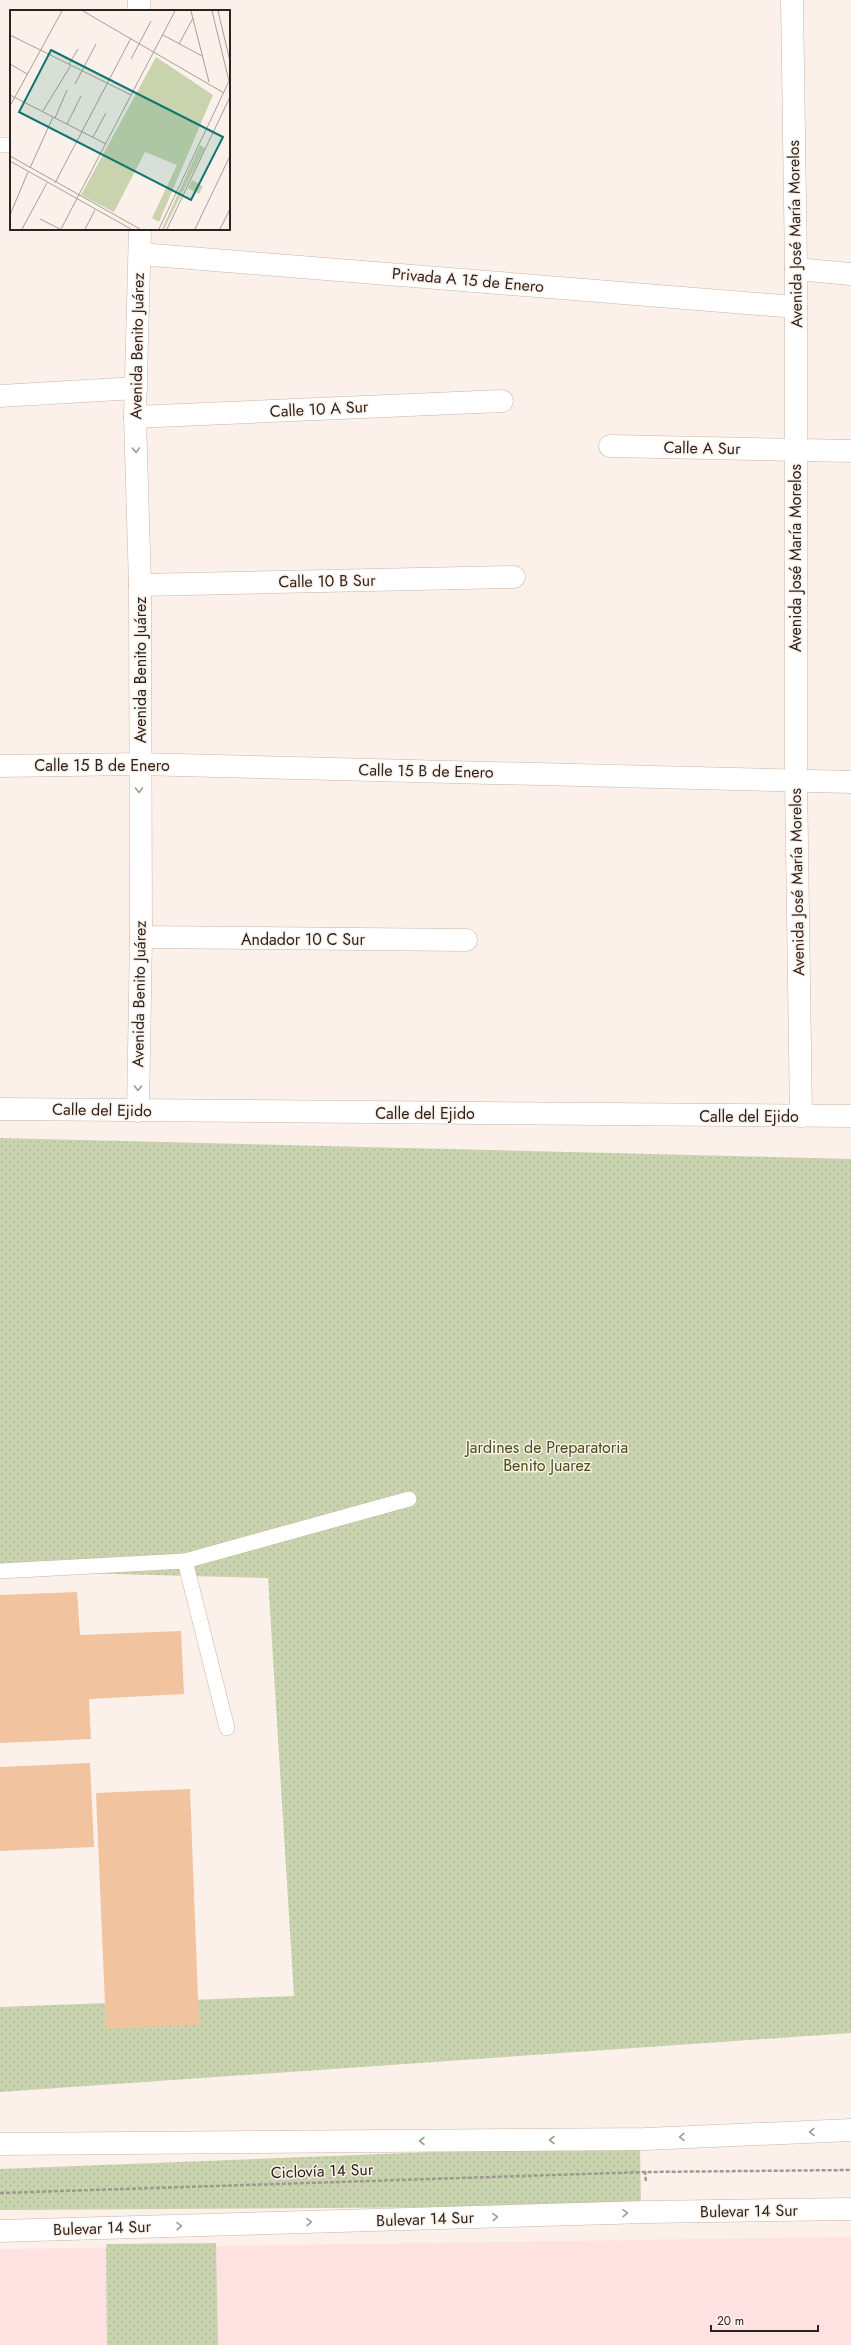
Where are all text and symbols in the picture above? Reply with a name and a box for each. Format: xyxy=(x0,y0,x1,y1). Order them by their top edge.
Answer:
inset map xyxy=(10,10,230,230)
street label: Avenida José María Morelos xyxy=(782,140,808,328)
street label: Privada A 15 de Enero xyxy=(391,262,545,298)
street label: Avenida Benito Juárez xyxy=(124,272,150,420)
street label: Calle 10 A Sur xyxy=(269,395,369,423)
street label: Calle A Sur xyxy=(663,436,741,460)
one-way arrow xyxy=(132,447,140,453)
street label: Avenida José María Morelos xyxy=(784,464,807,652)
street label: Calle 10 B Sur xyxy=(278,569,376,593)
street label: Avenida Benito Juárez xyxy=(129,596,152,743)
street label: Calle 15 B de Enero xyxy=(34,754,170,777)
street label: Calle 15 B de Enero xyxy=(358,758,494,784)
one-way arrow xyxy=(135,787,143,793)
street label: Avenida José María Morelos xyxy=(784,788,810,976)
street label: Avenida Benito Juárez xyxy=(126,920,152,1068)
street label: Andador 10 C Sur xyxy=(241,928,365,951)
one-way arrow xyxy=(134,1085,142,1091)
street label: Calle del Ejido xyxy=(52,1098,152,1122)
street label: Calle del Ejido xyxy=(375,1102,475,1125)
street label: Calle del Ejido xyxy=(699,1105,799,1128)
park label: Jardines de Preparatoria Benito Juarez xyxy=(464,1436,628,1477)
one-way arrow xyxy=(809,2128,815,2136)
one-way arrow xyxy=(679,2133,685,2142)
one-way arrow xyxy=(549,2136,555,2144)
one-way arrow xyxy=(419,2137,425,2145)
street label: Ciclovía 14 Sur xyxy=(270,2158,374,2184)
street label: Bulevar 14 Sur xyxy=(700,2199,799,2223)
street label: Bulevar 14 Sur xyxy=(376,2206,475,2232)
one-way arrow xyxy=(622,2209,628,2217)
one-way arrow xyxy=(492,2213,498,2221)
street label: Bulevar 14 Sur xyxy=(53,2215,152,2241)
one-way arrow xyxy=(306,2218,312,2226)
one-way arrow xyxy=(176,2221,182,2230)
scale bar xyxy=(711,2307,818,2333)
text: 20 m xyxy=(717,2312,744,2330)

